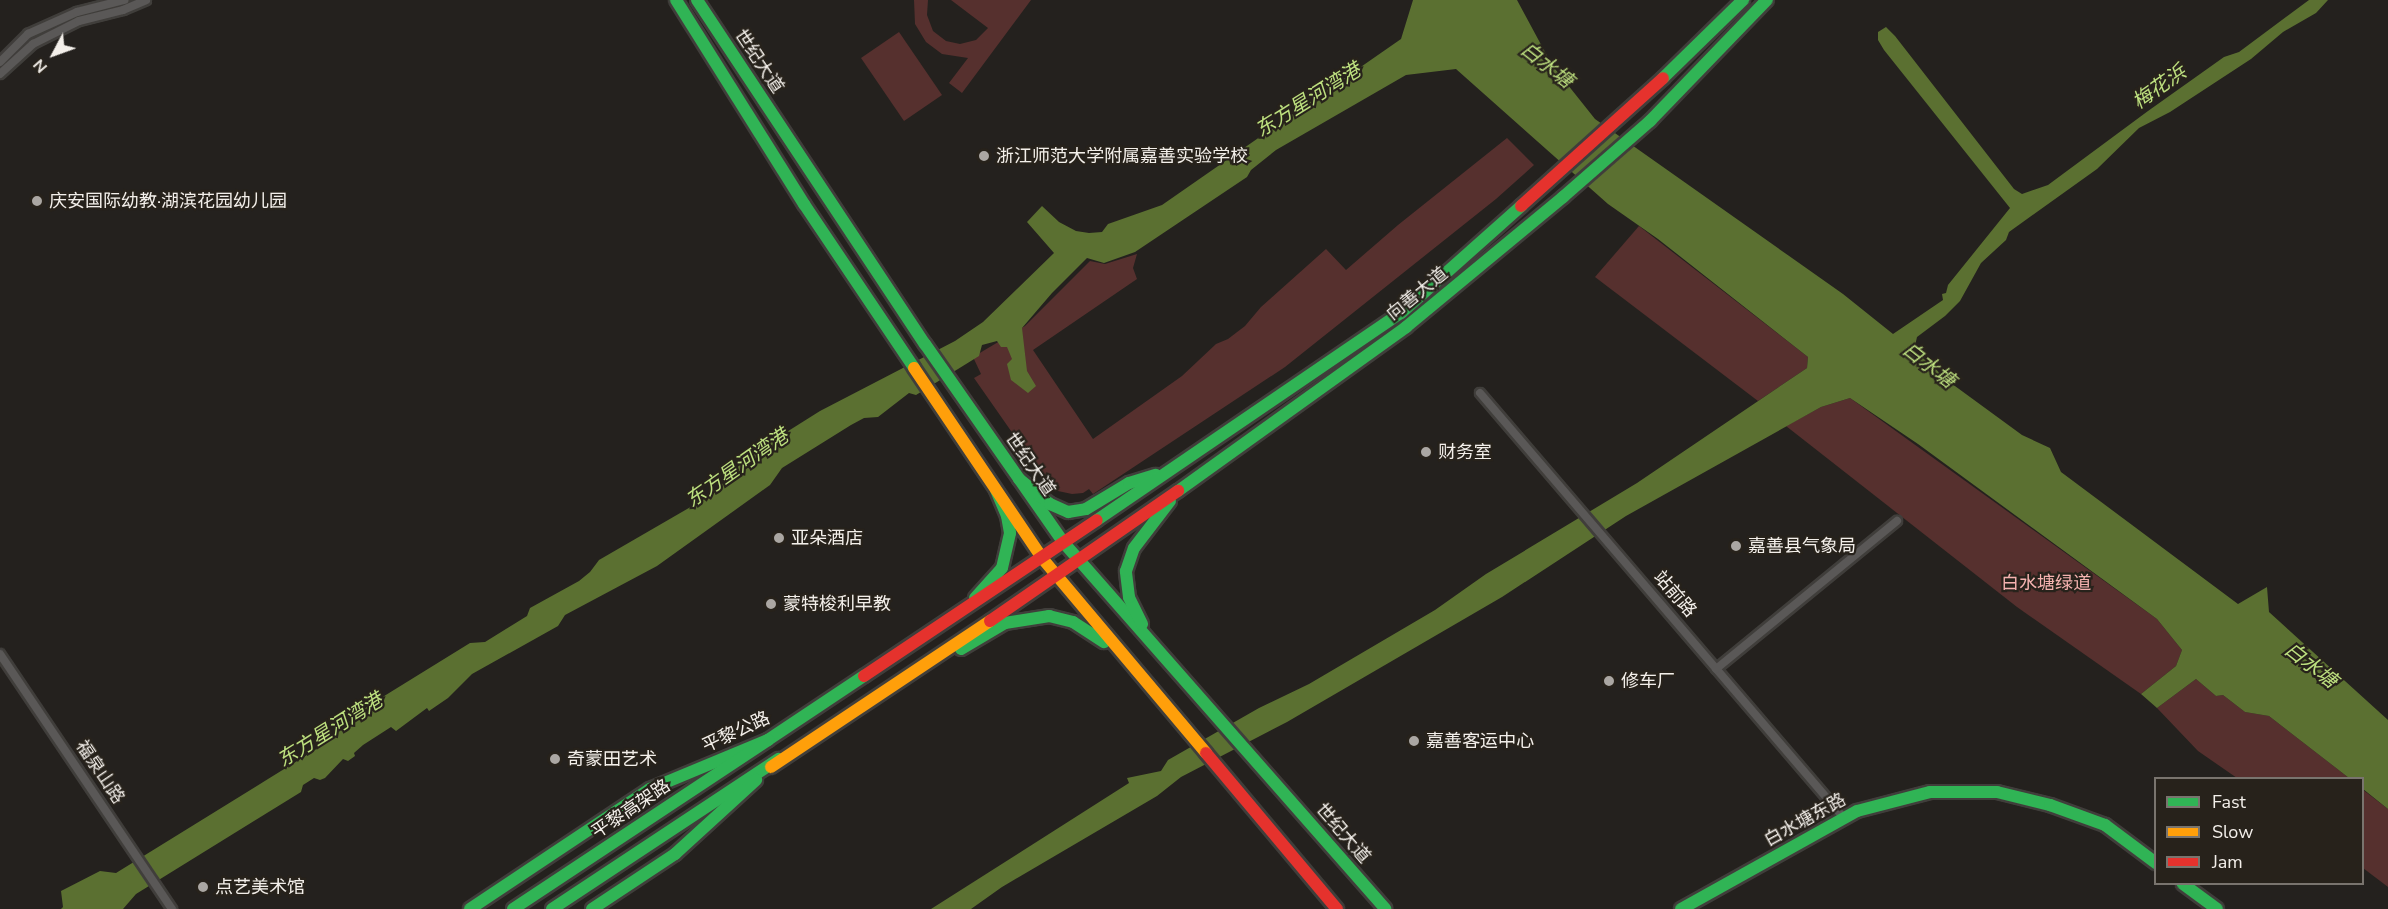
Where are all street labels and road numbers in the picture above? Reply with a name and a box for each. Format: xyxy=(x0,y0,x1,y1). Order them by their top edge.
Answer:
street label: 世纪大道 xyxy=(730,25,788,97)
street label: 向善大道 xyxy=(1382,263,1452,325)
street label: 世纪大道 xyxy=(1001,428,1059,500)
street label: 站前路 xyxy=(1649,567,1701,621)
street label: 平黎公路 xyxy=(699,707,773,757)
street label: 福泉山路 xyxy=(71,736,129,808)
street label: 平黎高架路 xyxy=(588,775,674,843)
street label: 白水塘东路 xyxy=(1760,789,1850,851)
street label: 世纪大道 xyxy=(1311,799,1375,867)

